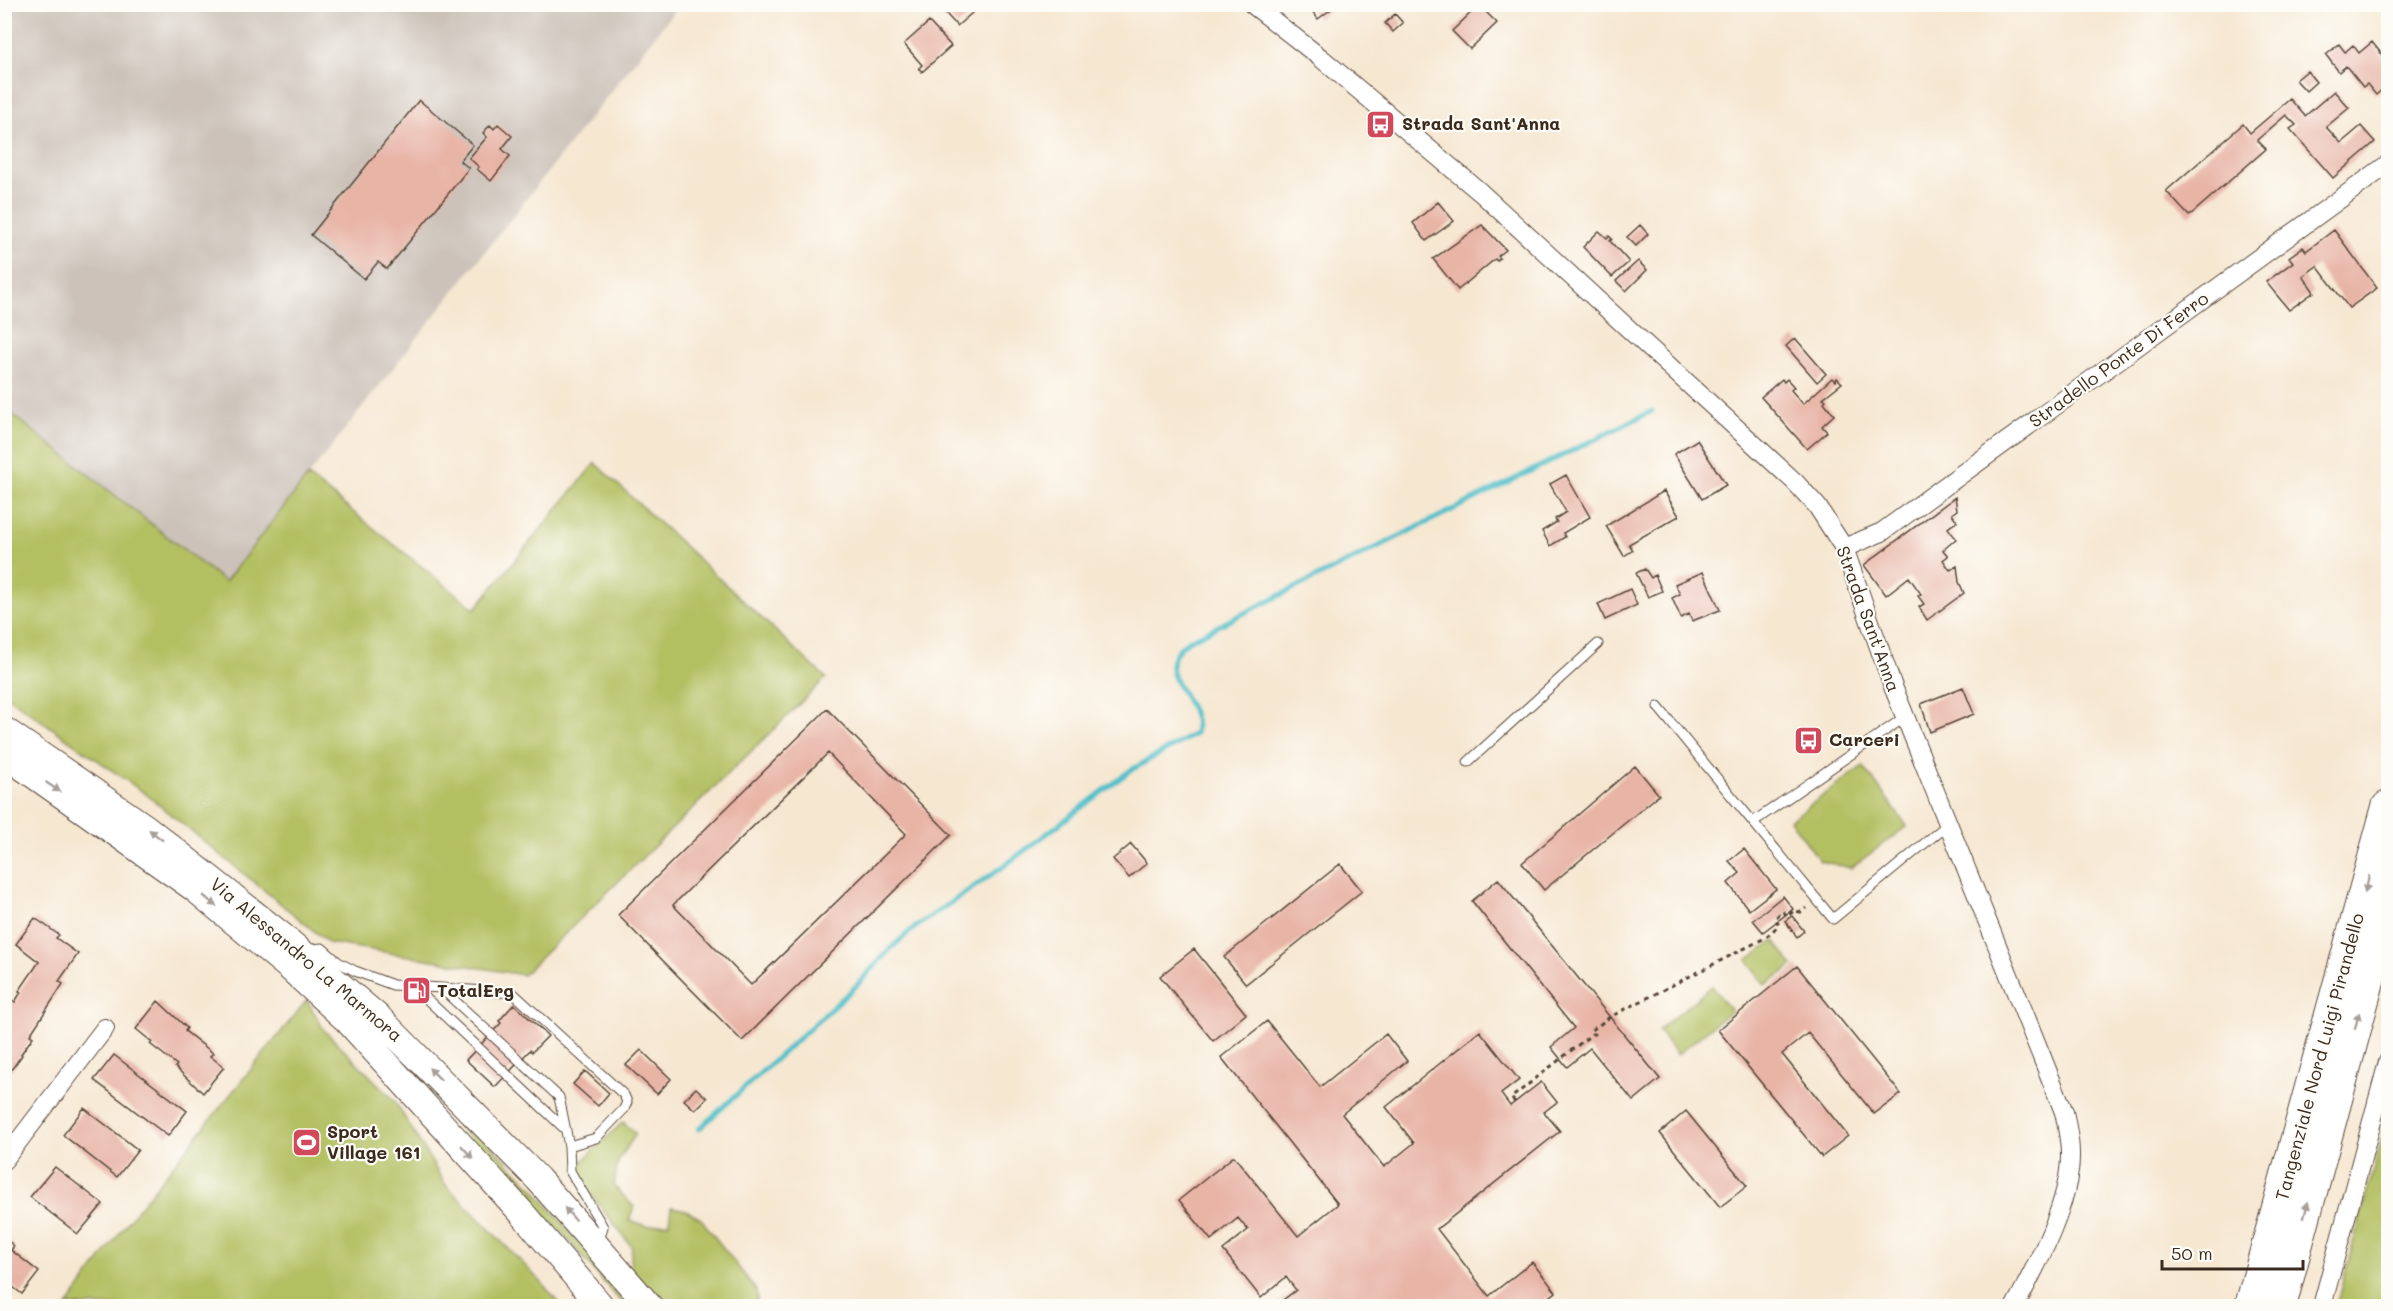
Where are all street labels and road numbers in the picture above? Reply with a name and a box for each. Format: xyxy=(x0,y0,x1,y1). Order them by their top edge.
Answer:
street label: Stradello Ponte Di Ferro xyxy=(2024,286,2213,432)
street label: Strada Sant'Anna xyxy=(1831,542,1906,695)
street label: Via Alessandro La Marmora xyxy=(205,872,408,1047)
street label: Tangenziale Nord Luigi Pirandello xyxy=(2269,910,2369,1203)

